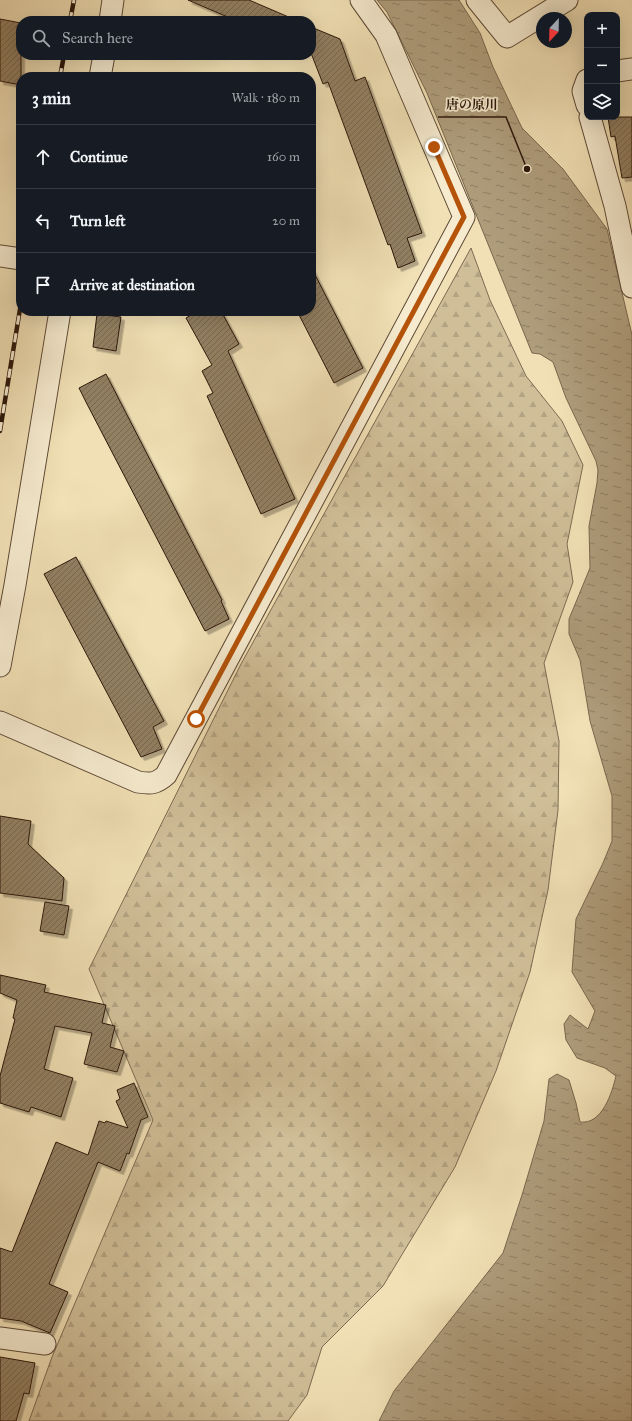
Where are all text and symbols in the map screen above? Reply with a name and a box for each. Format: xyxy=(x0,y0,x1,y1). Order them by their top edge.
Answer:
north arrow xyxy=(536,12,572,48)
map controls xyxy=(584,12,620,120)
button: + xyxy=(584,12,620,48)
search box xyxy=(16,16,316,60)
icon: search xyxy=(30,27,52,49)
text: Search here xyxy=(62,29,133,47)
button: − xyxy=(584,48,620,84)
button: layers xyxy=(584,84,620,120)
text: 3 min xyxy=(32,88,71,109)
text: Walk · 180 m xyxy=(231,90,300,106)
callout: 唐の原川 xyxy=(438,92,506,117)
text: 唐の原川 xyxy=(446,97,498,113)
route end xyxy=(425,138,443,156)
icon: ahead xyxy=(32,146,54,168)
text: Continue xyxy=(70,148,128,166)
text: 160 m xyxy=(267,149,300,165)
icon: left xyxy=(32,210,54,232)
text: Turn left xyxy=(70,212,126,230)
text: 20 m xyxy=(272,213,300,229)
icon: arrive xyxy=(32,274,54,296)
text: Arrive at destination xyxy=(70,276,195,294)
route start xyxy=(187,710,205,728)

